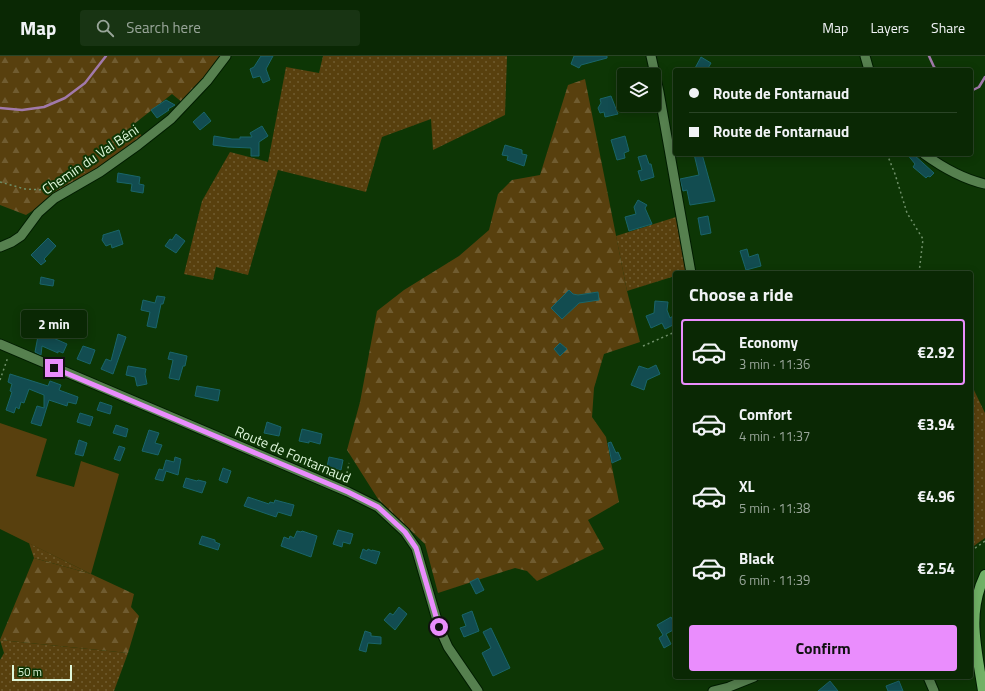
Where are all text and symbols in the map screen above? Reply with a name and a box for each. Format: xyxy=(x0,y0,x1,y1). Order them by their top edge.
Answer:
search box xyxy=(80,10,360,46)
text: Map xyxy=(20,13,56,42)
text: Search here xyxy=(126,16,201,39)
icon: search xyxy=(94,17,116,39)
text: Map xyxy=(822,17,848,38)
text: Layers xyxy=(870,17,909,38)
text: Share xyxy=(931,17,965,38)
map controls xyxy=(617,68,661,112)
button: layers xyxy=(617,68,661,112)
text: Route de Fontarnaud xyxy=(713,82,849,105)
street label: Chemin du Val Béni xyxy=(37,119,143,199)
text: Route de Fontarnaud xyxy=(713,120,849,143)
text: Choose a ride xyxy=(689,281,793,308)
callout: 2 min xyxy=(21,310,87,338)
text: 2 min xyxy=(38,314,70,334)
text: Economy xyxy=(739,331,798,354)
icon: car xyxy=(691,334,727,370)
text: €2.92 xyxy=(918,341,955,364)
text: 3 min · 11:36 xyxy=(739,354,810,374)
route end xyxy=(45,359,63,377)
text: Comfort xyxy=(739,403,792,426)
icon: car xyxy=(691,406,727,442)
text: €3.94 xyxy=(918,413,955,436)
street label: Route de Fontarnaud xyxy=(232,420,354,488)
text: 4 min · 11:37 xyxy=(739,426,810,446)
text: XL xyxy=(739,475,755,498)
icon: car xyxy=(691,478,727,514)
text: €4.96 xyxy=(918,485,955,508)
text: 5 min · 11:38 xyxy=(739,498,810,518)
text: Black xyxy=(739,547,774,570)
icon: car xyxy=(691,550,727,586)
text: €2.54 xyxy=(918,557,955,580)
text: 6 min · 11:39 xyxy=(739,570,810,590)
route start xyxy=(430,618,448,636)
button: Confirm xyxy=(689,625,957,671)
scale bar xyxy=(12,663,72,682)
text: 50 m xyxy=(18,664,42,680)

